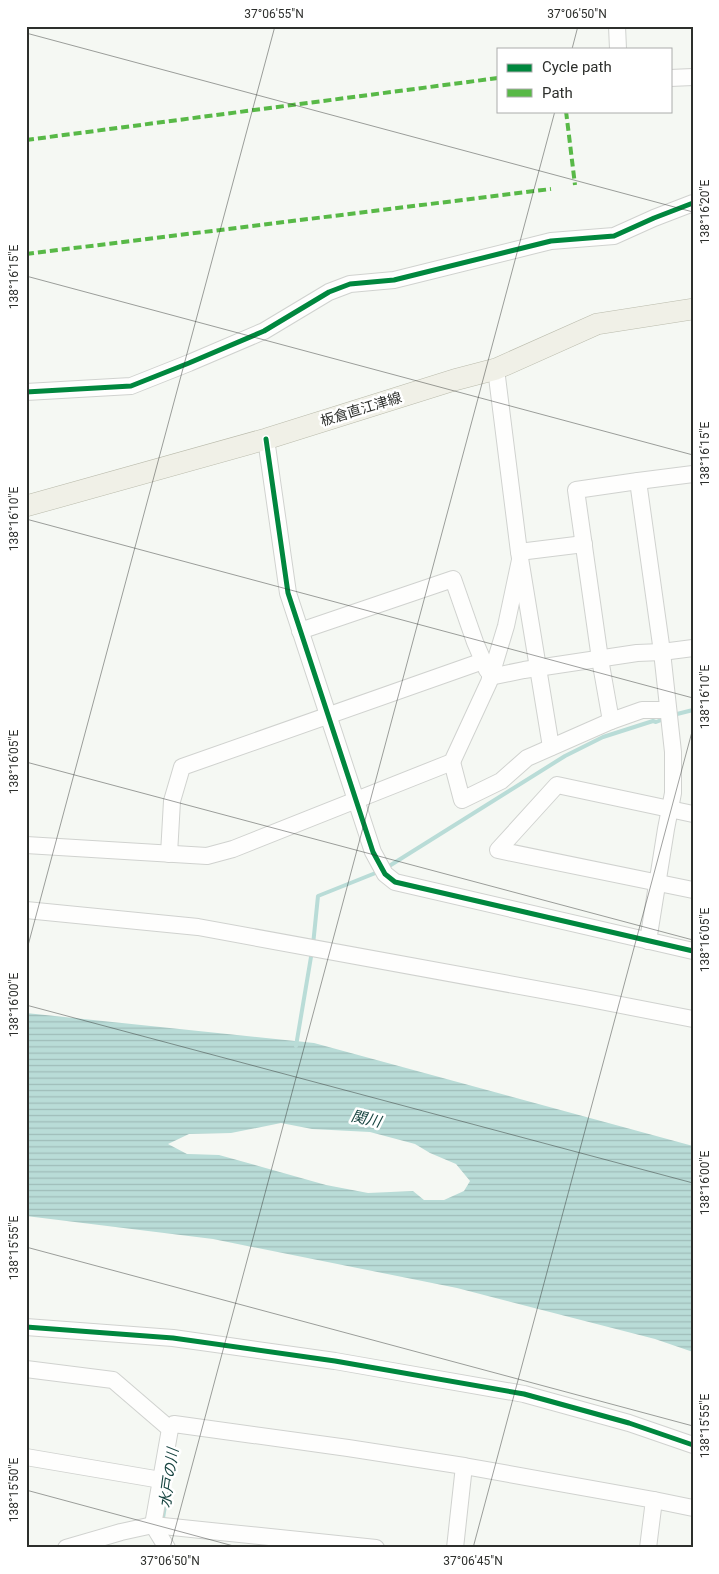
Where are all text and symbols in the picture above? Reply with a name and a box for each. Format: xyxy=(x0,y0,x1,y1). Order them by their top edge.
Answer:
text: 37°06'55"N xyxy=(244,7,304,21)
text: 37°06'50"N xyxy=(547,7,607,21)
legend xyxy=(497,48,672,112)
text: Cycle path xyxy=(542,58,612,76)
text: Path xyxy=(542,84,573,102)
text: 138°16'20"E xyxy=(698,180,712,244)
text: 138°16'15"E xyxy=(7,245,21,309)
street label: 板倉直江津線 xyxy=(318,389,404,429)
text: 138°16'15"E xyxy=(698,422,712,486)
text: 138°16'10"E xyxy=(7,487,21,551)
text: 138°16'10"E xyxy=(698,665,712,729)
text: 138°16'05"E xyxy=(7,730,21,794)
text: 138°16'05"E xyxy=(698,908,712,972)
text: 138°16'00"E xyxy=(7,973,21,1037)
water label: 関川 xyxy=(349,1107,385,1132)
text: 138°16'00"E xyxy=(698,1151,712,1215)
text: 138°15'55"E xyxy=(7,1216,21,1280)
text: 138°15'55"E xyxy=(698,1394,712,1458)
water label: 水戸の川 xyxy=(156,1445,182,1509)
text: 138°15'50"E xyxy=(7,1458,21,1522)
text: 37°06'50"N xyxy=(140,1554,200,1568)
text: 37°06'45"N xyxy=(443,1554,503,1568)

